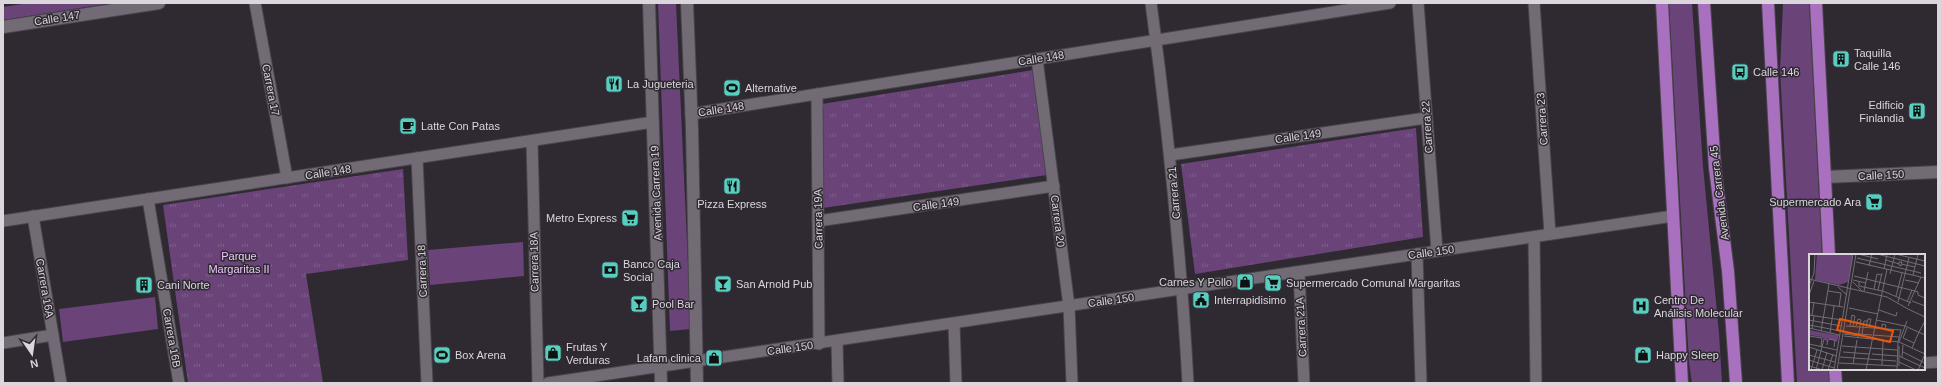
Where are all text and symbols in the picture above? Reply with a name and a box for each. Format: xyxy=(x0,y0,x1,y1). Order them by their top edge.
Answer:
street label: Calle 147 xyxy=(33,8,81,28)
place label: Taquilla Calle 146 xyxy=(1854,47,1900,72)
street label: Calle 148 xyxy=(1017,48,1065,68)
building icon: Taquilla Calle 146 xyxy=(1831,49,1851,69)
bus stop icon: Calle 146 xyxy=(1730,62,1750,82)
street label: Carrera 17 xyxy=(260,63,282,117)
place label: Calle 146 xyxy=(1753,66,1799,78)
restaurant icon: La Jugueteria xyxy=(604,74,624,94)
place label: La Jugueteria xyxy=(627,78,695,90)
sports icon: Alternative xyxy=(722,78,742,98)
place label: Alternative xyxy=(745,82,797,94)
street label: Carrera 23 xyxy=(1534,92,1550,146)
street label: Calle 148 xyxy=(697,99,745,119)
place label: Edificio Finlandia xyxy=(1859,99,1905,124)
street label: Carrera 22 xyxy=(1419,100,1435,154)
building icon: Edificio Finlandia xyxy=(1907,101,1927,121)
cafe icon: Latte Con Patas xyxy=(398,116,418,136)
place label: Latte Con Patas xyxy=(421,120,500,132)
street label: Calle 149 xyxy=(1274,127,1322,145)
street label: Avenida Carrera 19 xyxy=(648,145,664,241)
street label: Avenida Carrera 45 xyxy=(1707,145,1731,241)
street label: Calle 148 xyxy=(304,162,352,182)
street label: Carrera 21 xyxy=(1166,166,1182,220)
street label: Calle 150 xyxy=(1857,168,1905,182)
restaurant icon: Pizza Express xyxy=(722,176,742,196)
street label: Carrera 19A xyxy=(811,188,825,249)
supermarket icon: Supermercado Ara xyxy=(1864,192,1884,212)
street label: Carrera 20 xyxy=(1049,194,1067,248)
street label: Calle 149 xyxy=(912,195,960,213)
place label: Supermercado Ara xyxy=(1769,196,1862,208)
place label: Pizza Express xyxy=(697,198,767,210)
supermarket icon: Metro Express xyxy=(620,208,640,228)
place label: Metro Express xyxy=(546,212,617,224)
street label: Carrera 18A xyxy=(527,231,541,292)
street label: Calle 150 xyxy=(1407,243,1455,261)
street label: Carrera 18 xyxy=(415,245,429,297)
park label: Parque Margaritas II xyxy=(208,250,270,275)
inset map xyxy=(1809,254,1925,370)
street label: Carrera 16A xyxy=(34,257,56,319)
place label: Banco Caja Social xyxy=(623,258,681,283)
bank icon: Banco Caja Social xyxy=(600,260,620,280)
shop icon: Carnes Y Pollo xyxy=(1235,272,1255,292)
supermarket icon: Supermercado Comunal Margaritas xyxy=(1263,273,1283,293)
bar icon: San Arnold Pub xyxy=(713,274,733,294)
building icon: Cani Norte xyxy=(134,275,154,295)
place label: Carnes Y Pollo xyxy=(1159,276,1232,288)
place label: Supermercado Comunal Margaritas xyxy=(1286,277,1461,289)
place label: San Arnold Pub xyxy=(736,278,812,290)
place label: Cani Norte xyxy=(157,279,210,291)
public building icon: Interrapidisimo xyxy=(1191,290,1211,310)
street label: Calle 150 xyxy=(1087,291,1135,309)
bar icon: Pool Bar xyxy=(629,294,649,314)
place label: Interrapidisimo xyxy=(1214,294,1286,306)
place label: Centro De Análisis Molecular xyxy=(1654,294,1743,319)
street label: Carrera 21A xyxy=(1293,296,1309,357)
hospital icon: Centro De Análisis Molecular xyxy=(1631,296,1651,316)
place label: Pool Bar xyxy=(652,298,695,310)
street label: Carrera 16B xyxy=(161,307,183,369)
north arrow xyxy=(12,334,52,374)
street label: Calle 150 xyxy=(766,339,814,357)
place label: Frutas Y Verduras xyxy=(566,341,611,366)
shop icon: Frutas Y Verduras xyxy=(543,343,563,363)
sports icon: Box Arena xyxy=(432,345,452,365)
shop icon: Happy Sleep xyxy=(1633,345,1653,365)
shop icon: Lafam clinica xyxy=(704,348,724,368)
place label: Box Arena xyxy=(455,349,507,361)
place label: Happy Sleep xyxy=(1656,349,1719,361)
place label: Lafam clinica xyxy=(637,352,702,364)
text: N xyxy=(29,357,39,370)

